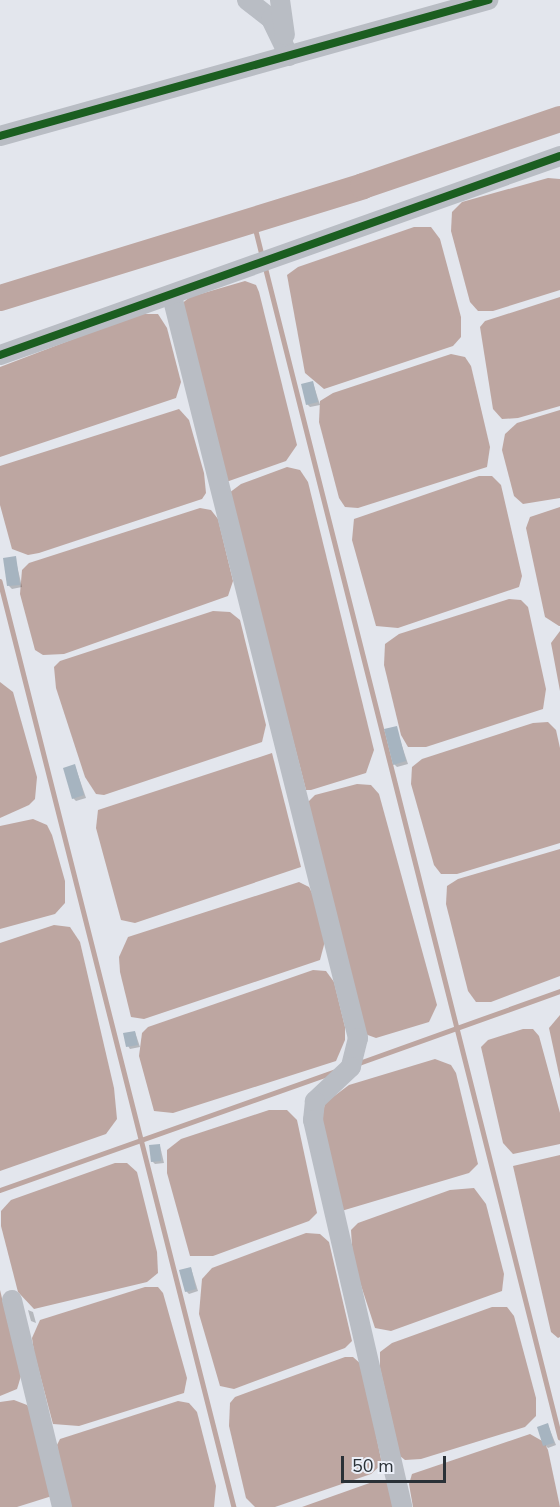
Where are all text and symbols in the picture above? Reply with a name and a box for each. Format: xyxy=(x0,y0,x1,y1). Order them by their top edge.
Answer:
scale bar xyxy=(344,1444,449,1482)
text: 50 m xyxy=(352,1454,394,1478)

